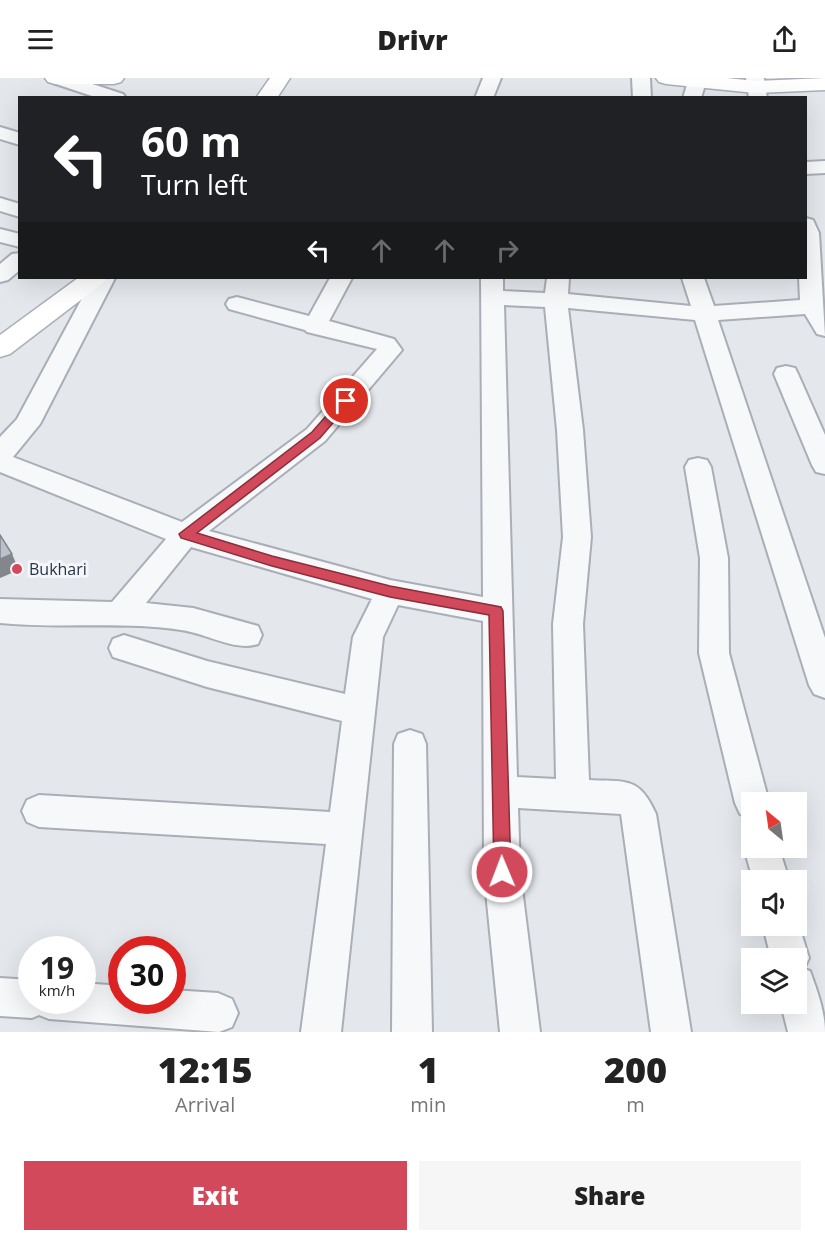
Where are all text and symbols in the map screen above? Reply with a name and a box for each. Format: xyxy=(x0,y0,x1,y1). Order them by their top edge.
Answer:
text: Drivr xyxy=(377,21,448,58)
icon: menu xyxy=(24,23,57,56)
icon: share xyxy=(768,23,801,56)
text: 60 m xyxy=(141,112,241,169)
icon: left xyxy=(42,120,120,198)
text: Turn left xyxy=(141,166,248,203)
icon: left xyxy=(302,234,335,267)
icon: ahead xyxy=(365,234,398,267)
icon: ahead xyxy=(428,234,461,267)
icon: right xyxy=(491,234,524,267)
pin xyxy=(320,375,371,426)
icon: arrive xyxy=(329,384,362,417)
place label: Bukhari xyxy=(29,558,87,580)
marker: Bukhari xyxy=(10,562,24,576)
north arrow xyxy=(741,792,807,858)
map controls xyxy=(741,792,807,1014)
position arrow xyxy=(470,840,534,904)
button: sound xyxy=(741,870,807,936)
speed limit sign: 30 xyxy=(108,936,186,1014)
text: 19 xyxy=(40,947,74,988)
button: layers xyxy=(741,948,807,1014)
text: km/h xyxy=(39,980,75,1000)
text: 12:15 xyxy=(158,1045,253,1094)
text: 1 xyxy=(418,1045,439,1094)
text: 200 xyxy=(604,1045,667,1094)
text: Arrival xyxy=(175,1091,235,1118)
text: min xyxy=(410,1091,446,1118)
text: m xyxy=(626,1091,645,1118)
button: Exit xyxy=(24,1161,407,1230)
button: Share xyxy=(419,1161,801,1230)

